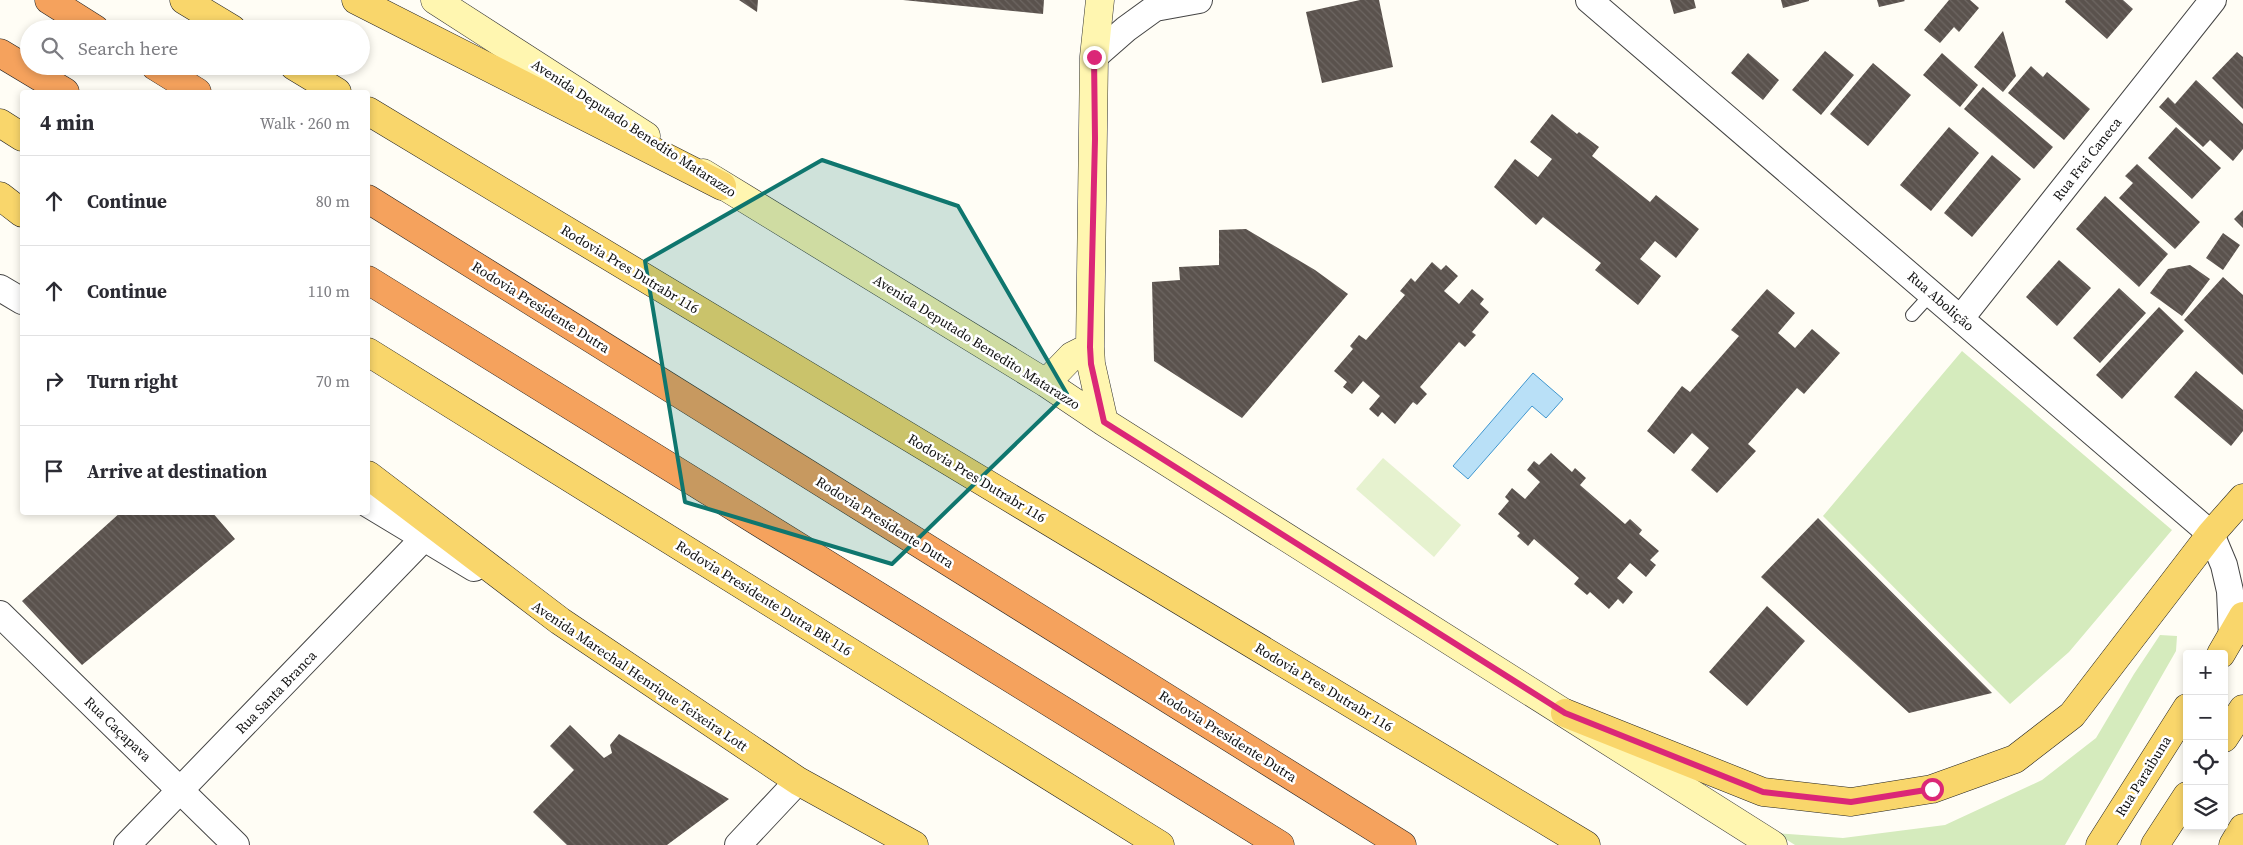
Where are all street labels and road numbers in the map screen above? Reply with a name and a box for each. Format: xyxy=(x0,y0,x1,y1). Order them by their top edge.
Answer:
street label: Avenida Deputado Benedito Matarazzo xyxy=(528,54,741,202)
street label: Rua Frei Caneca xyxy=(2048,112,2127,205)
street label: Rodovia Pres Dutrabr 116 xyxy=(557,220,703,318)
street label: Rodovia Presidente Dutra xyxy=(468,256,615,358)
street label: Rua Abolição xyxy=(1903,266,1979,336)
street label: Avenida Deputado Benedito Matarazzo xyxy=(870,270,1085,414)
street label: Rodovia Pres Dutrabr 116 xyxy=(904,429,1050,527)
street label: Rodovia Presidente Dutra xyxy=(812,471,959,573)
street label: Rodovia Presidente Dutra BR 116 xyxy=(672,535,856,661)
street label: Avenida Marechal Henrique Teixeira Lott xyxy=(528,596,752,756)
street label: Rodovia Pres Dutrabr 116 xyxy=(1251,638,1397,736)
street label: Rua Santa Branca xyxy=(231,645,322,738)
street label: Rodovia Presidente Dutra xyxy=(1155,685,1302,787)
street label: Rua Caçapava xyxy=(80,692,157,767)
street label: Rua Paraibuna xyxy=(2110,731,2176,820)

